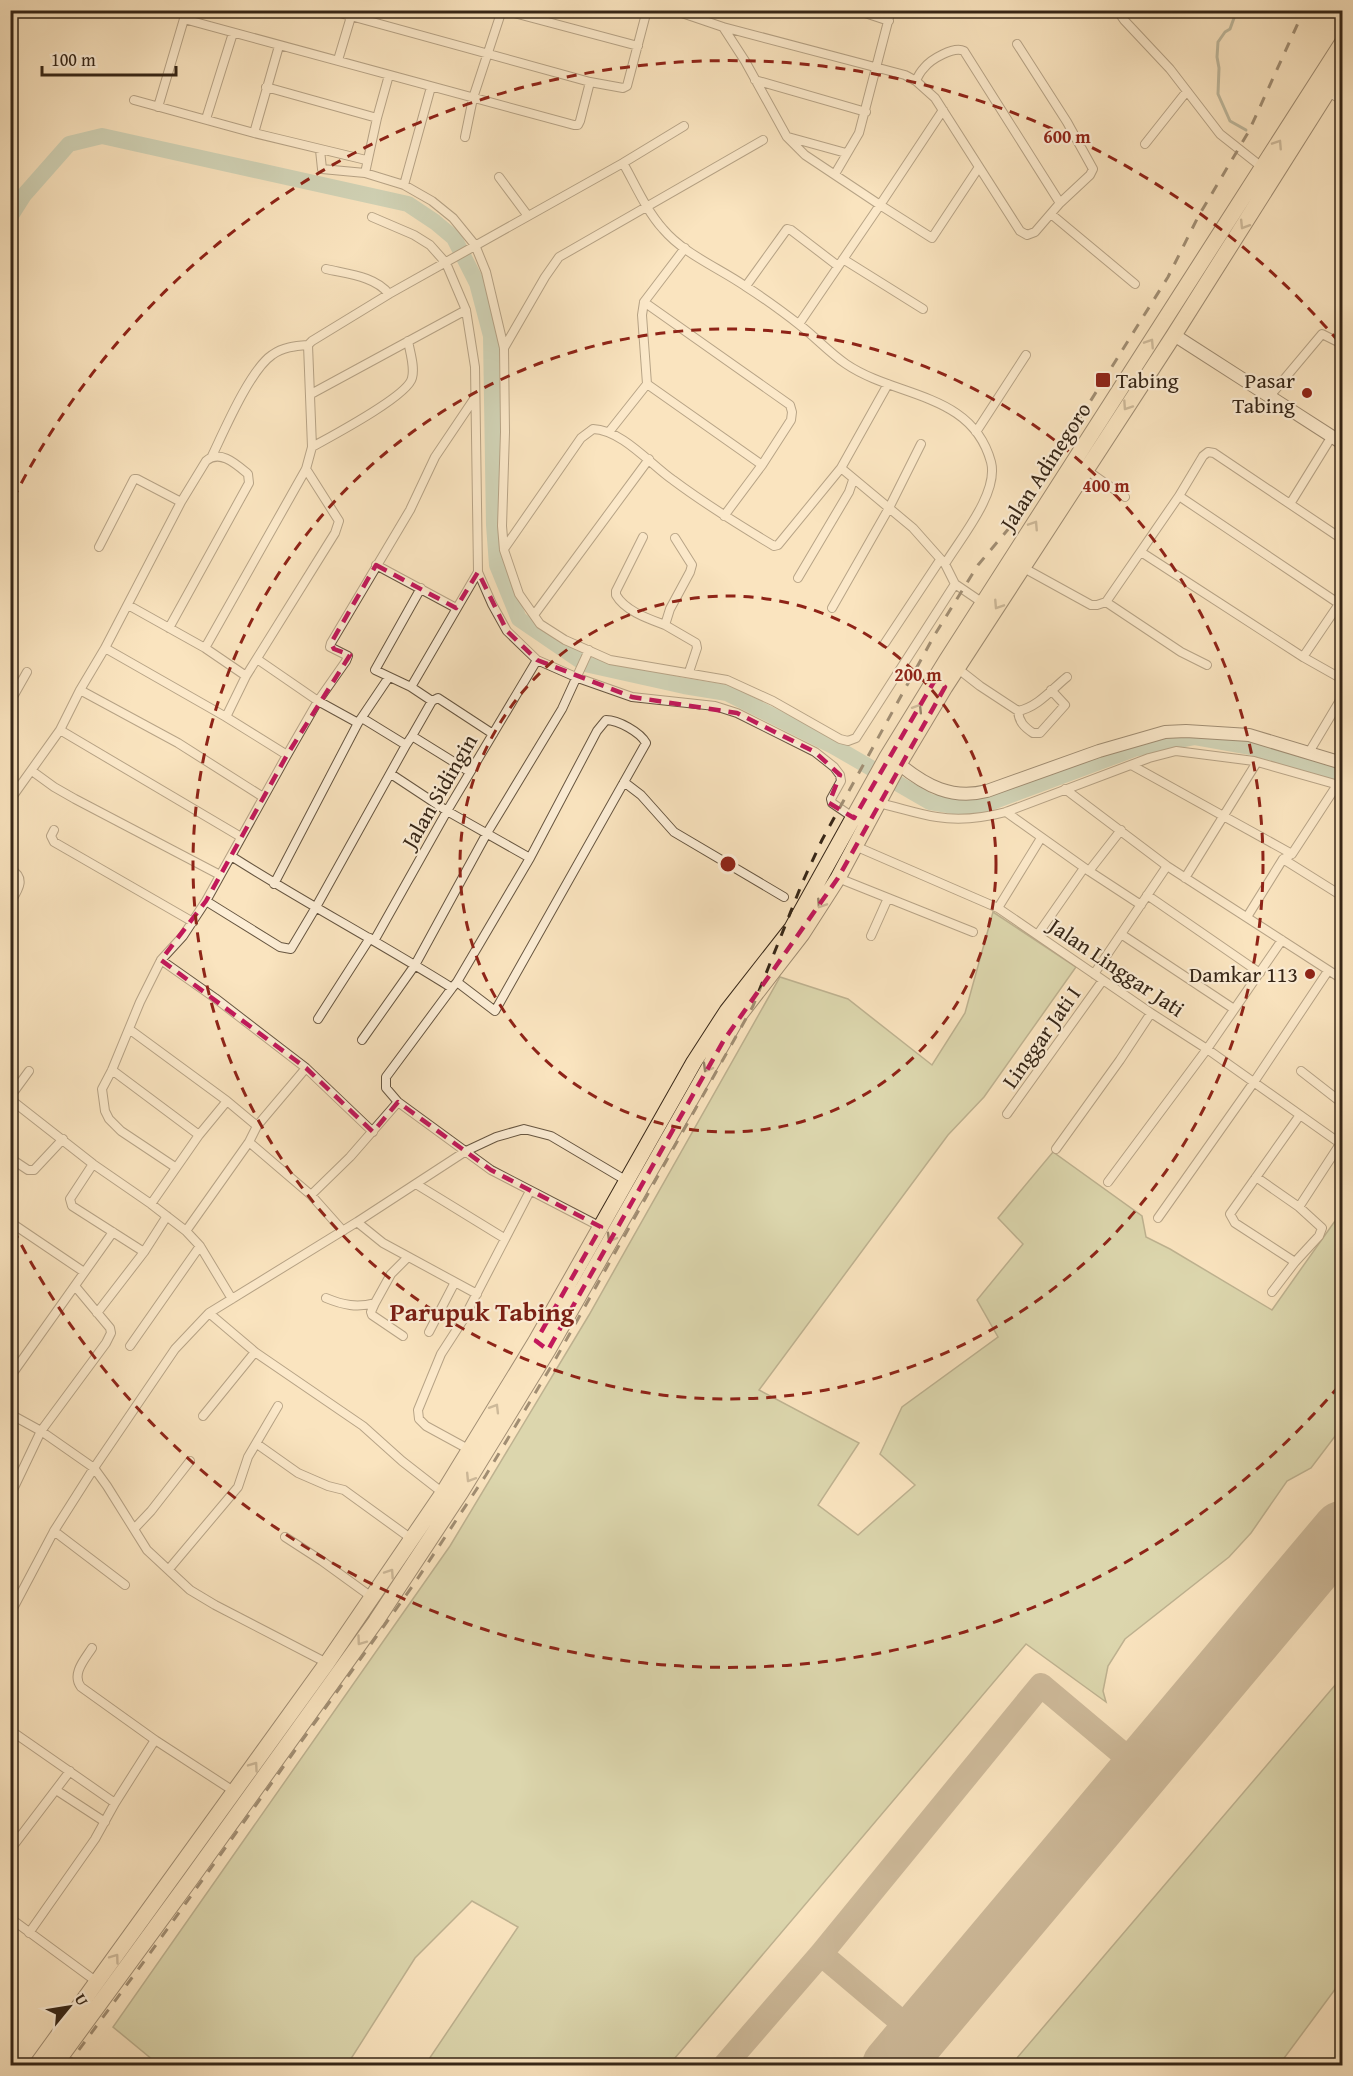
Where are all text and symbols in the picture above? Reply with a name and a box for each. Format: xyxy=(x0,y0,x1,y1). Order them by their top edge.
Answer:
scale bar xyxy=(42,39,176,77)
text: 100 m xyxy=(51,46,96,73)
text: 600 m xyxy=(1043,123,1091,150)
one-way arrow xyxy=(1271,140,1282,151)
one-way arrow xyxy=(1239,219,1251,229)
one-way arrow xyxy=(1143,339,1154,350)
place label: Tabing xyxy=(1116,364,1179,396)
place label: Pasar Tabing xyxy=(1232,364,1295,421)
marker: Tabing xyxy=(1094,371,1112,389)
marker: Pasar Tabing xyxy=(1300,386,1314,400)
street label: Jalan Adinegoro xyxy=(990,396,1098,539)
one-way arrow xyxy=(1123,400,1134,411)
text: 400 m xyxy=(1082,472,1130,499)
one-way arrow xyxy=(1026,521,1038,531)
one-way arrow xyxy=(993,599,1005,609)
text: 200 m xyxy=(894,661,942,688)
one-way arrow xyxy=(910,704,922,714)
street label: Jalan Sidingin xyxy=(392,727,485,857)
centre of rings xyxy=(718,854,738,874)
one-way arrow xyxy=(816,898,828,908)
street label: Jalan Linggar Jati xyxy=(1040,908,1191,1024)
place label: Damkar 113 xyxy=(1189,958,1298,990)
marker: Damkar 113 xyxy=(1303,967,1317,981)
street label: Linggar Jati I xyxy=(994,979,1088,1095)
one-way arrow xyxy=(703,1062,714,1072)
one-way arrow xyxy=(607,1232,618,1242)
district label: Parupuk Tabing xyxy=(390,1292,575,1331)
one-way arrow xyxy=(488,1404,500,1414)
one-way arrow xyxy=(465,1472,477,1482)
one-way arrow xyxy=(383,1568,394,1579)
one-way arrow xyxy=(358,1634,369,1645)
one-way arrow xyxy=(246,1762,257,1773)
one-way arrow xyxy=(107,1954,118,1965)
north arrow xyxy=(39,1977,99,2037)
text: U xyxy=(69,1989,95,2010)

